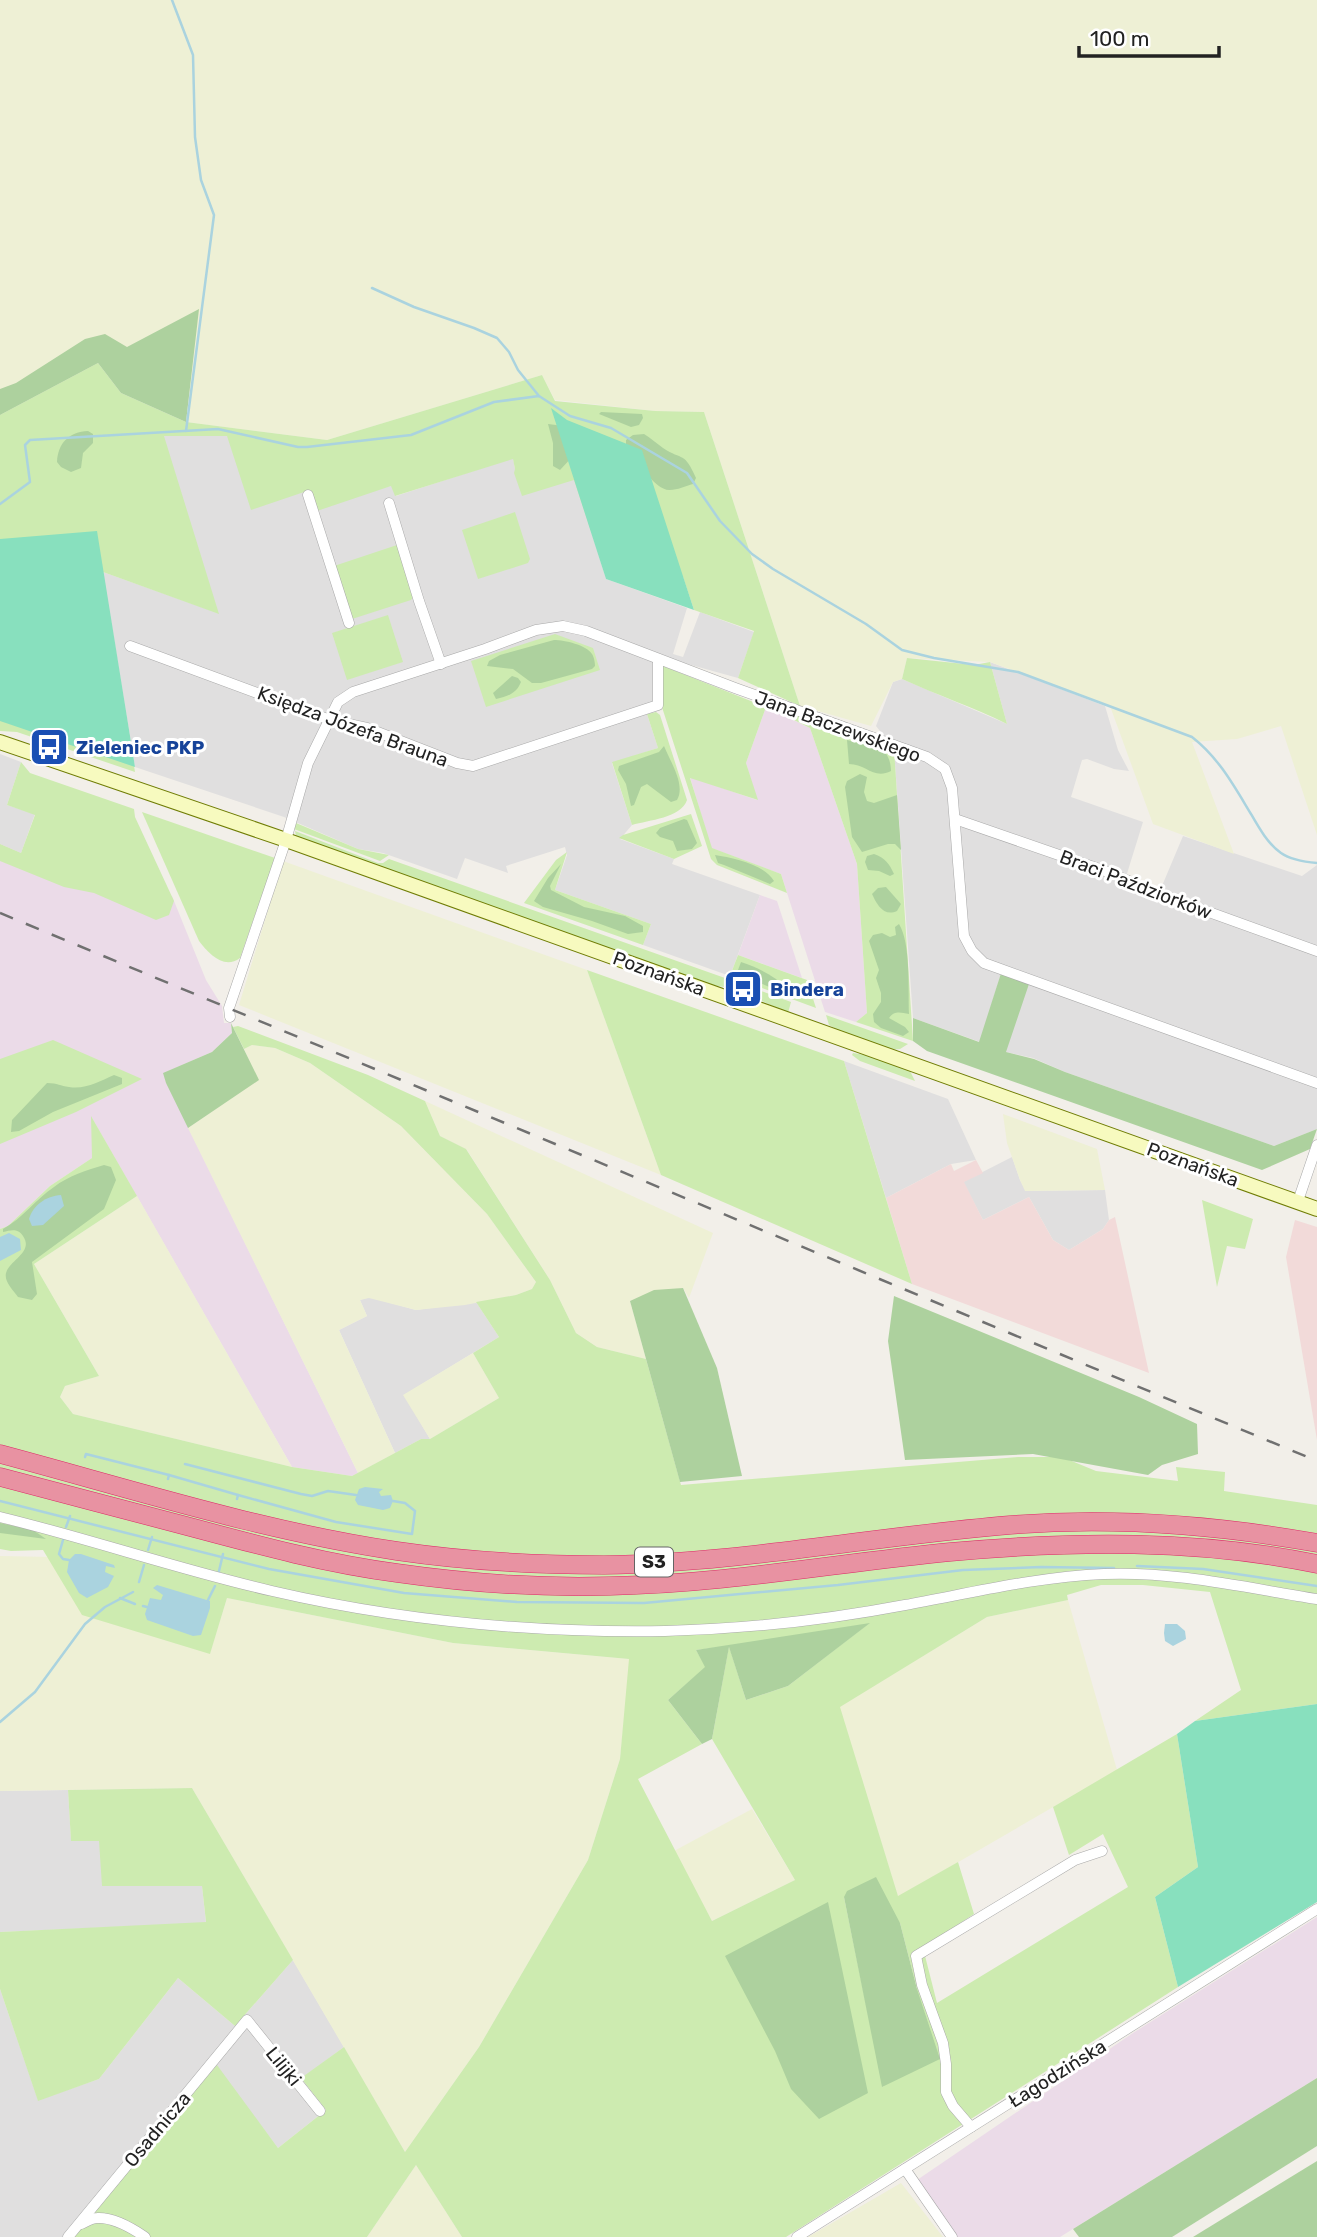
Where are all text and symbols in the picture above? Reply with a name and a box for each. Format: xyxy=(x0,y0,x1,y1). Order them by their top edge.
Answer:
scale bar xyxy=(1079,14,1219,58)
text: 100 m xyxy=(1090,26,1149,51)
street label: Księdza Józefa Brauna xyxy=(254,681,451,772)
street label: Jana Baczewskiego xyxy=(752,686,924,767)
bus stop icon: Zieleniec PKP xyxy=(28,726,70,768)
place label: Zieleniec PKP xyxy=(76,736,204,759)
street label: Braci Paździorków xyxy=(1057,845,1215,924)
street label: Poznańska xyxy=(610,946,708,1001)
bus stop icon: Bindera xyxy=(722,968,764,1010)
place label: Bindera xyxy=(770,978,844,1001)
street label: Poznańska xyxy=(1144,1137,1242,1192)
road number: S3 xyxy=(635,1548,673,1576)
street label: Łagodzińska xyxy=(1004,2034,1110,2112)
street label: Lilijki xyxy=(261,2042,306,2091)
street label: Osadnicza xyxy=(119,2087,195,2172)

